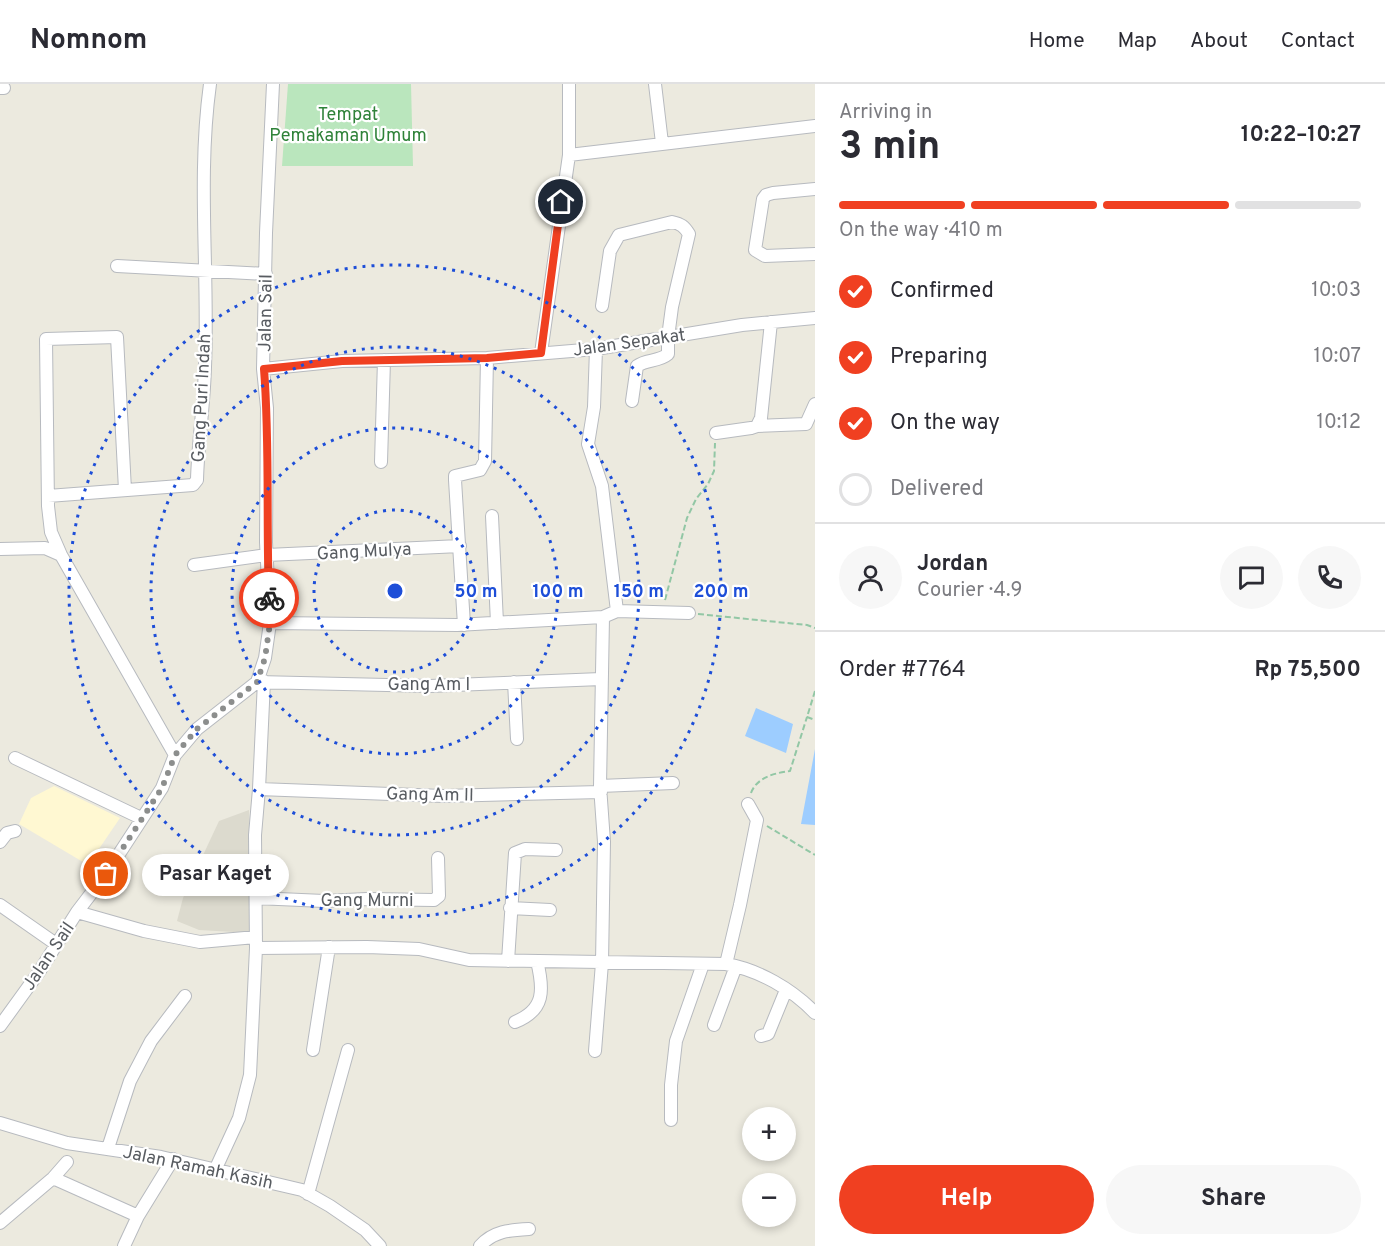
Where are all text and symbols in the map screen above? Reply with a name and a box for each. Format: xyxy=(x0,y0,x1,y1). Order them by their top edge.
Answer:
text: Nomnom xyxy=(30,23,147,59)
text: Home xyxy=(1029,28,1085,55)
text: Map xyxy=(1118,28,1157,55)
text: About xyxy=(1190,28,1248,55)
text: Contact xyxy=(1281,28,1355,55)
text: Arriving in xyxy=(839,100,932,126)
park label: Tempat Pemakaman Umum xyxy=(269,104,427,148)
text: 10:22–10:27 xyxy=(1241,122,1361,149)
text: 3 min xyxy=(839,124,940,173)
pin xyxy=(535,176,586,227)
icon: home xyxy=(544,185,577,218)
text: On the way · 410 m xyxy=(839,218,1003,244)
street label: Jalan Sail xyxy=(254,274,279,352)
icon: check xyxy=(839,275,872,308)
text: Confirmed xyxy=(890,278,994,305)
text: 10:03 xyxy=(1311,278,1361,304)
street label: Jalan Sepakat xyxy=(571,324,687,363)
street label: Gang Puri Indah xyxy=(188,333,217,463)
icon: check xyxy=(839,341,872,374)
text: Preparing xyxy=(890,344,988,371)
text: 10:07 xyxy=(1314,344,1361,370)
icon: check xyxy=(839,407,872,440)
text: On the way xyxy=(890,410,1000,437)
text: 10:12 xyxy=(1317,410,1361,436)
text: Delivered xyxy=(890,476,984,503)
street label: Gang Mulya xyxy=(316,539,412,566)
button: person xyxy=(839,546,902,609)
button: chat xyxy=(1220,546,1283,609)
button: phone xyxy=(1298,546,1361,609)
text: Jordan xyxy=(917,551,988,578)
courier xyxy=(239,568,299,628)
text: Courier · 4.9 xyxy=(917,578,1022,604)
centre of rings xyxy=(385,581,405,601)
text: 50 m xyxy=(454,581,498,604)
text: 100 m xyxy=(532,581,584,604)
text: 150 m xyxy=(614,581,664,604)
text: 200 m xyxy=(693,581,749,604)
icon: bike xyxy=(253,582,286,615)
text: Order #7764 xyxy=(839,657,966,684)
text: Rp 75,500 xyxy=(1254,657,1361,684)
street label: Gang Am I xyxy=(388,674,470,697)
street label: Gang Am II xyxy=(386,783,474,808)
pin xyxy=(80,848,131,899)
callout: Pasar Kaget xyxy=(142,853,289,895)
icon: bag xyxy=(89,857,122,890)
text: Pasar Kaget xyxy=(159,862,272,888)
street label: Gang Murni xyxy=(320,890,414,913)
street label: Jalan Sail xyxy=(18,918,80,995)
map controls xyxy=(742,1107,796,1227)
button: + xyxy=(742,1107,796,1161)
street label: Jalan Ramah Kasih xyxy=(120,1141,275,1196)
button: Help xyxy=(839,1165,1094,1234)
button: Share xyxy=(1106,1165,1361,1234)
button: − xyxy=(742,1173,796,1227)

